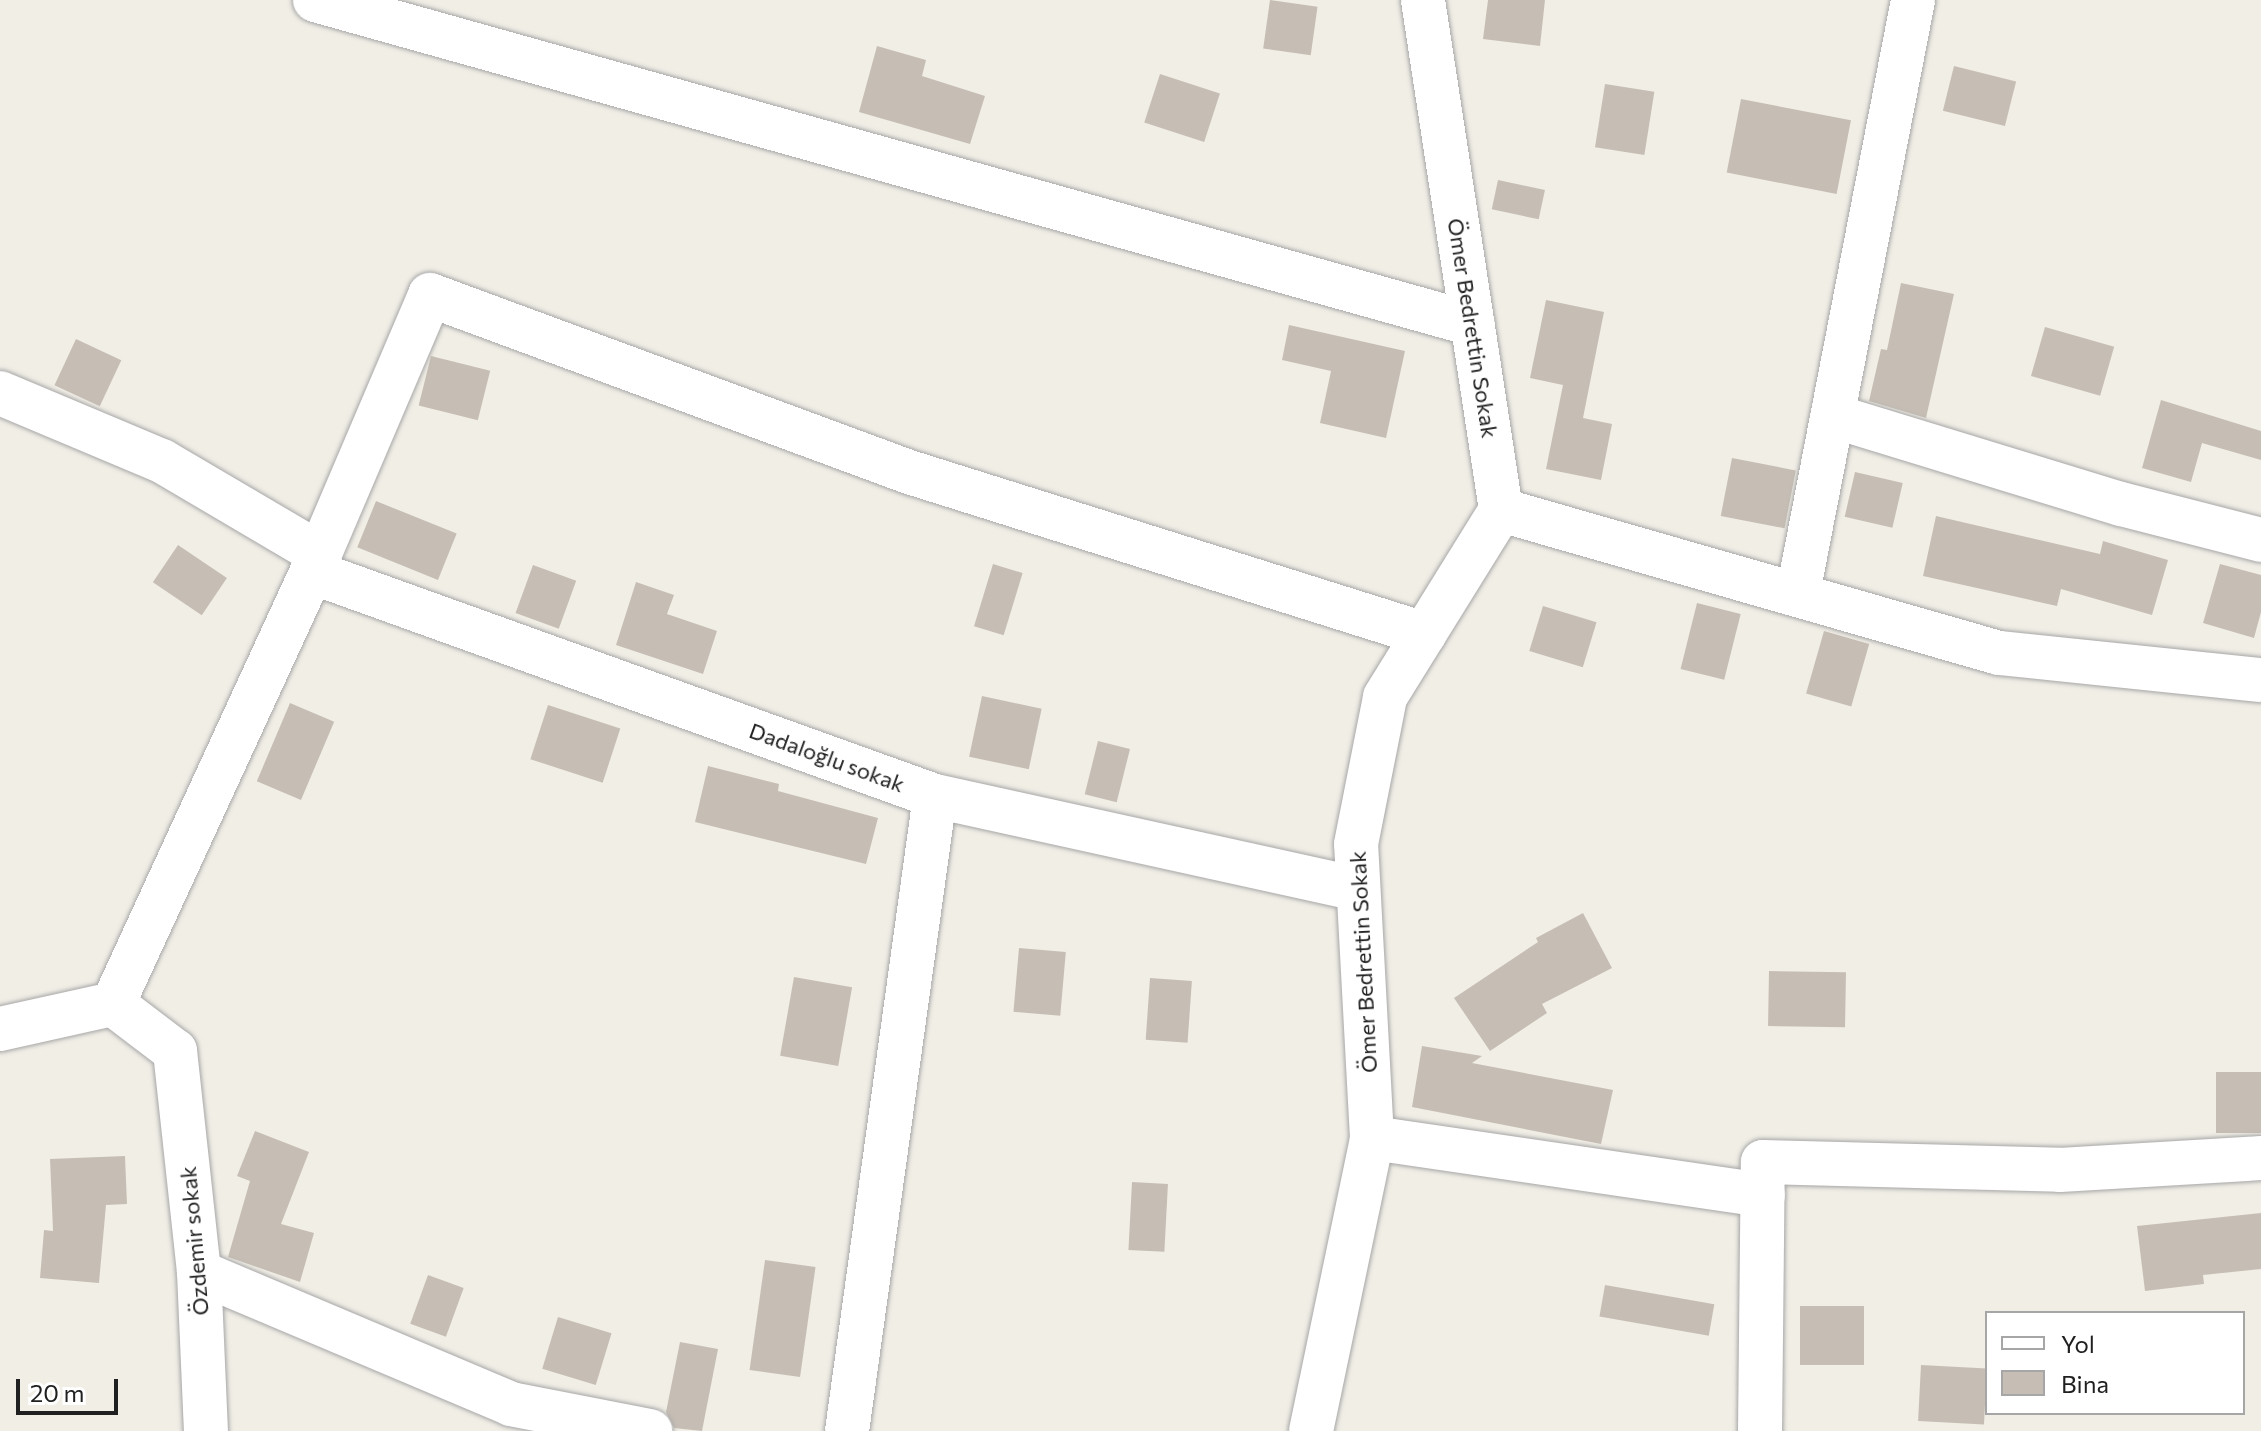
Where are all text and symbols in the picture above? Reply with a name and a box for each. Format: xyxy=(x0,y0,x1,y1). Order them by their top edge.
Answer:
street label: Ömer Bedrettin Sokak xyxy=(1443,216,1503,440)
street label: Dadaloğlu sokak xyxy=(746,717,908,797)
street label: Ömer Bedrettin Sokak xyxy=(1344,850,1382,1074)
street label: Özdemir sokak xyxy=(174,1165,214,1317)
legend xyxy=(1985,1311,2245,1415)
text: Yol xyxy=(2061,1329,2095,1358)
scale bar xyxy=(20,1363,122,1413)
text: Bina xyxy=(2061,1369,2109,1398)
text: 20 m xyxy=(30,1378,84,1407)

